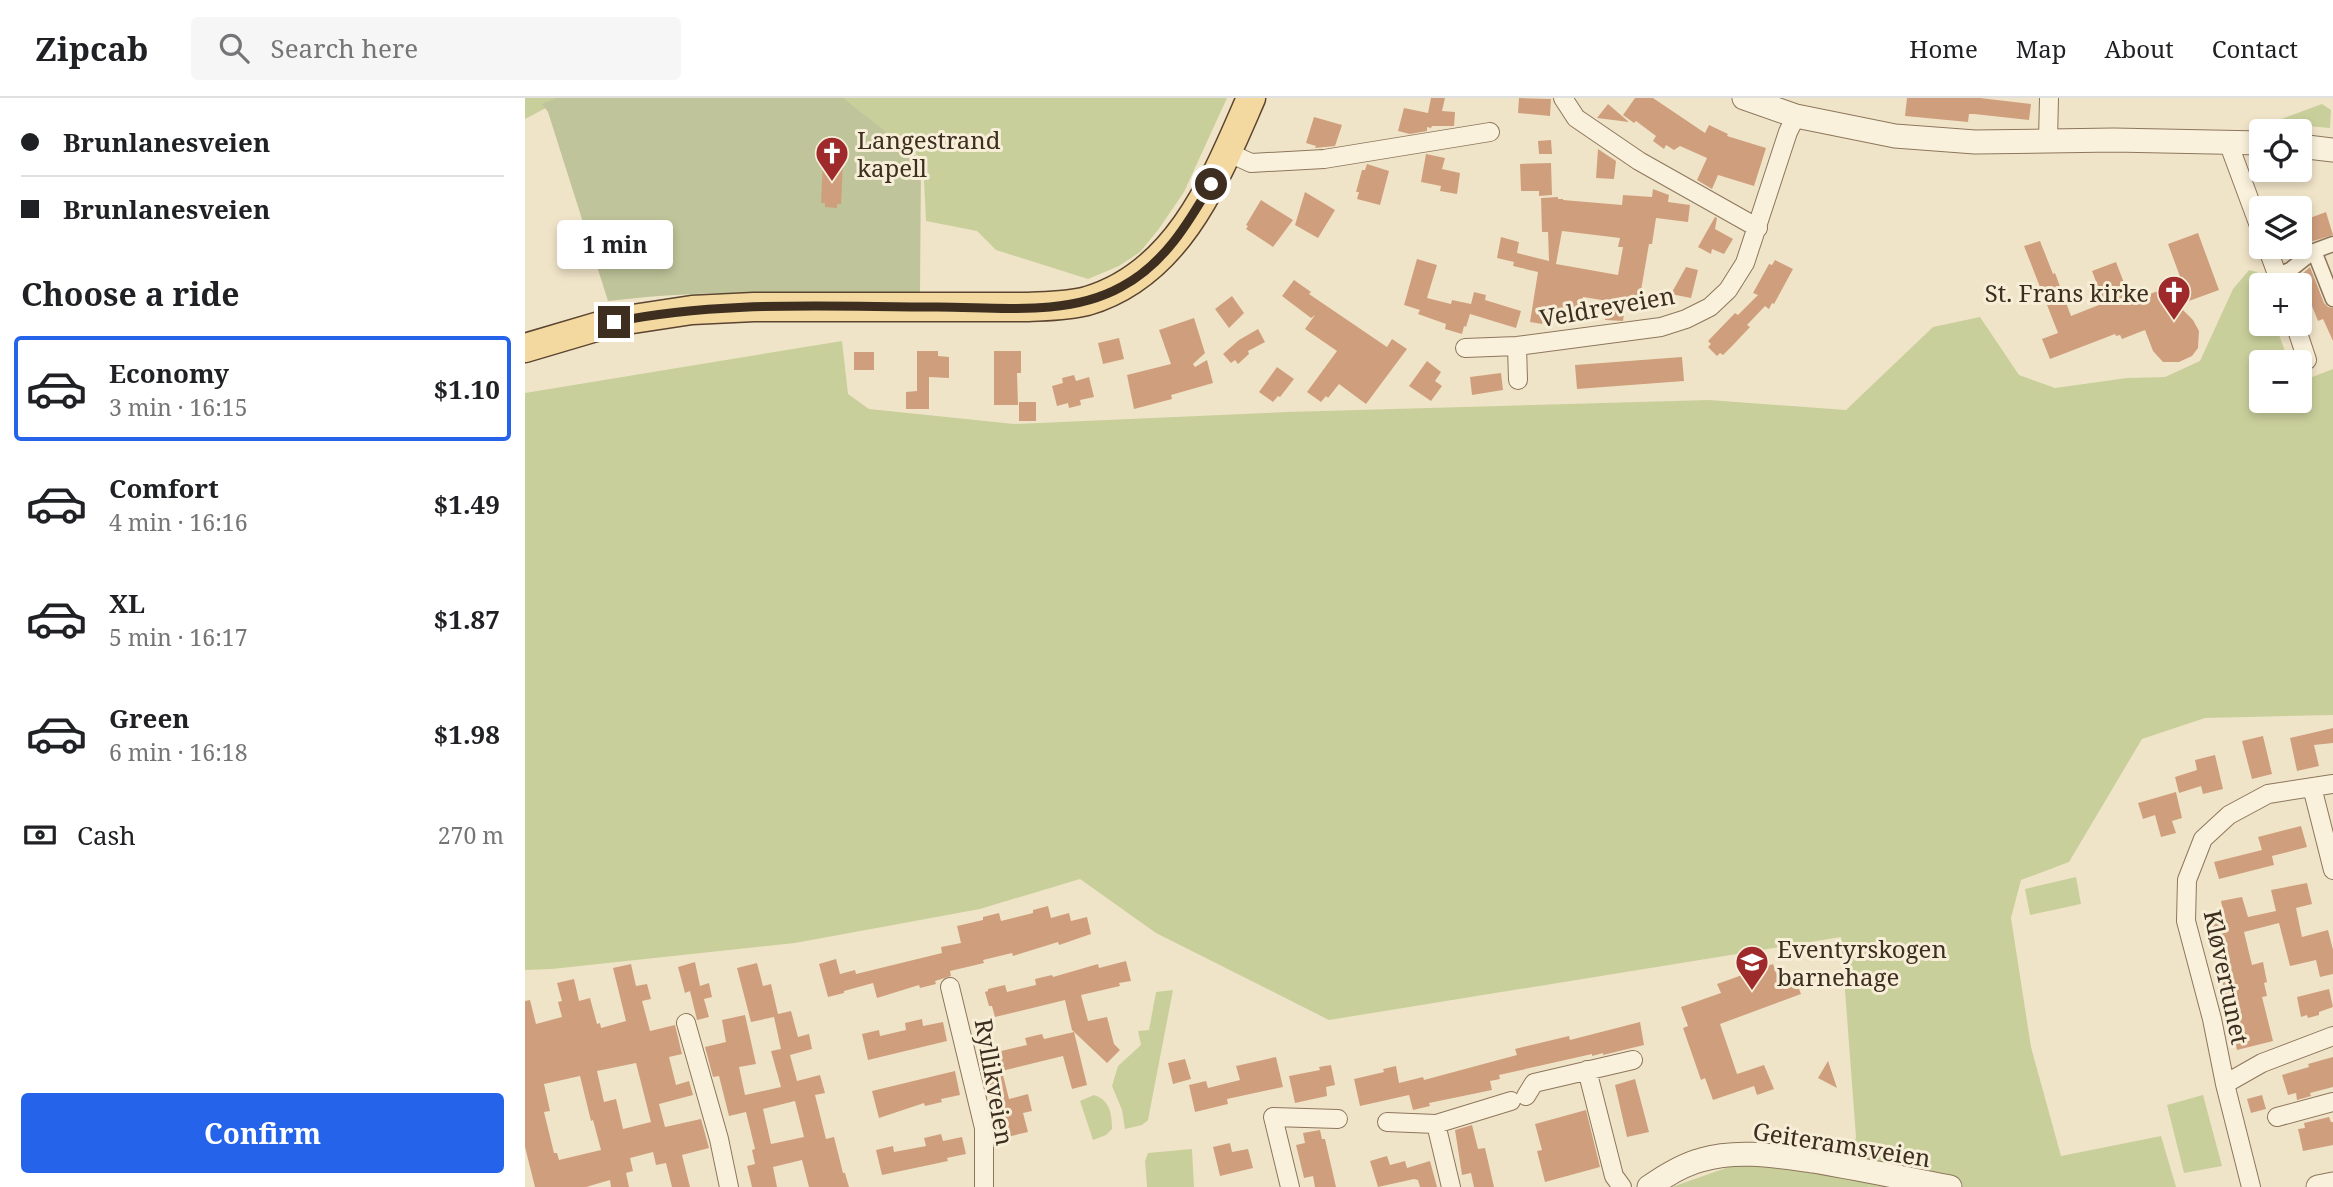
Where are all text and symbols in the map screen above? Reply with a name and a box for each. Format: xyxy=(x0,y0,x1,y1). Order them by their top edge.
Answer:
search box xyxy=(191,17,681,80)
text: Zipcab xyxy=(35,26,149,71)
icon: search xyxy=(215,29,253,67)
text: Search here xyxy=(271,30,418,66)
text: Home xyxy=(1909,32,1978,65)
text: Map xyxy=(2016,32,2067,65)
text: About xyxy=(2105,32,2174,65)
text: Contact xyxy=(2212,32,2298,65)
map controls xyxy=(2249,119,2312,413)
button: locate xyxy=(2249,119,2312,182)
place label: Langestrand kapell xyxy=(857,123,1001,184)
text: Brunlanesveien xyxy=(63,124,270,160)
church icon: Langestrand kapell xyxy=(813,134,851,183)
route start xyxy=(1195,168,1227,200)
text: Brunlanesveien xyxy=(63,191,270,227)
button: layers xyxy=(2249,196,2312,259)
callout: 1 min xyxy=(556,220,672,270)
text: 1 min xyxy=(582,228,648,260)
text: Choose a ride xyxy=(21,272,240,315)
church icon: St. Frans kirke xyxy=(2155,273,2193,322)
button: + xyxy=(2249,273,2312,336)
place label: St. Frans kirke xyxy=(1985,276,2149,309)
street label: Veldreveien xyxy=(1537,278,1677,334)
route end xyxy=(598,306,630,338)
button: − xyxy=(2249,350,2312,413)
text: Economy xyxy=(109,355,229,391)
icon: car xyxy=(25,357,88,420)
text: $1.10 xyxy=(434,371,500,407)
text: 3 min · 16:15 xyxy=(109,391,247,423)
text: Comfort xyxy=(109,470,219,506)
icon: car xyxy=(25,472,88,535)
text: $1.49 xyxy=(434,486,500,522)
text: 4 min · 16:16 xyxy=(109,506,247,538)
text: XL xyxy=(109,585,145,621)
icon: car xyxy=(25,587,88,650)
text: $1.87 xyxy=(434,601,500,637)
text: 5 min · 16:17 xyxy=(109,621,247,653)
text: Green xyxy=(109,700,190,736)
icon: car xyxy=(25,702,88,765)
text: $1.98 xyxy=(434,716,500,752)
text: 6 min · 16:18 xyxy=(109,736,247,768)
icon: cash xyxy=(21,816,59,854)
text: Cash xyxy=(77,817,136,853)
text: 270 m xyxy=(438,819,504,851)
street label: Kløvertunet xyxy=(2197,907,2257,1047)
place label: Eventyrskogen barnehage xyxy=(1777,932,1947,993)
school or university icon: Eventyrskogen barnehage xyxy=(1733,943,1771,992)
street label: Ryllikveien xyxy=(968,1016,1022,1148)
button: Confirm xyxy=(21,1093,504,1173)
street label: Geiteramsveien xyxy=(1751,1114,1933,1174)

